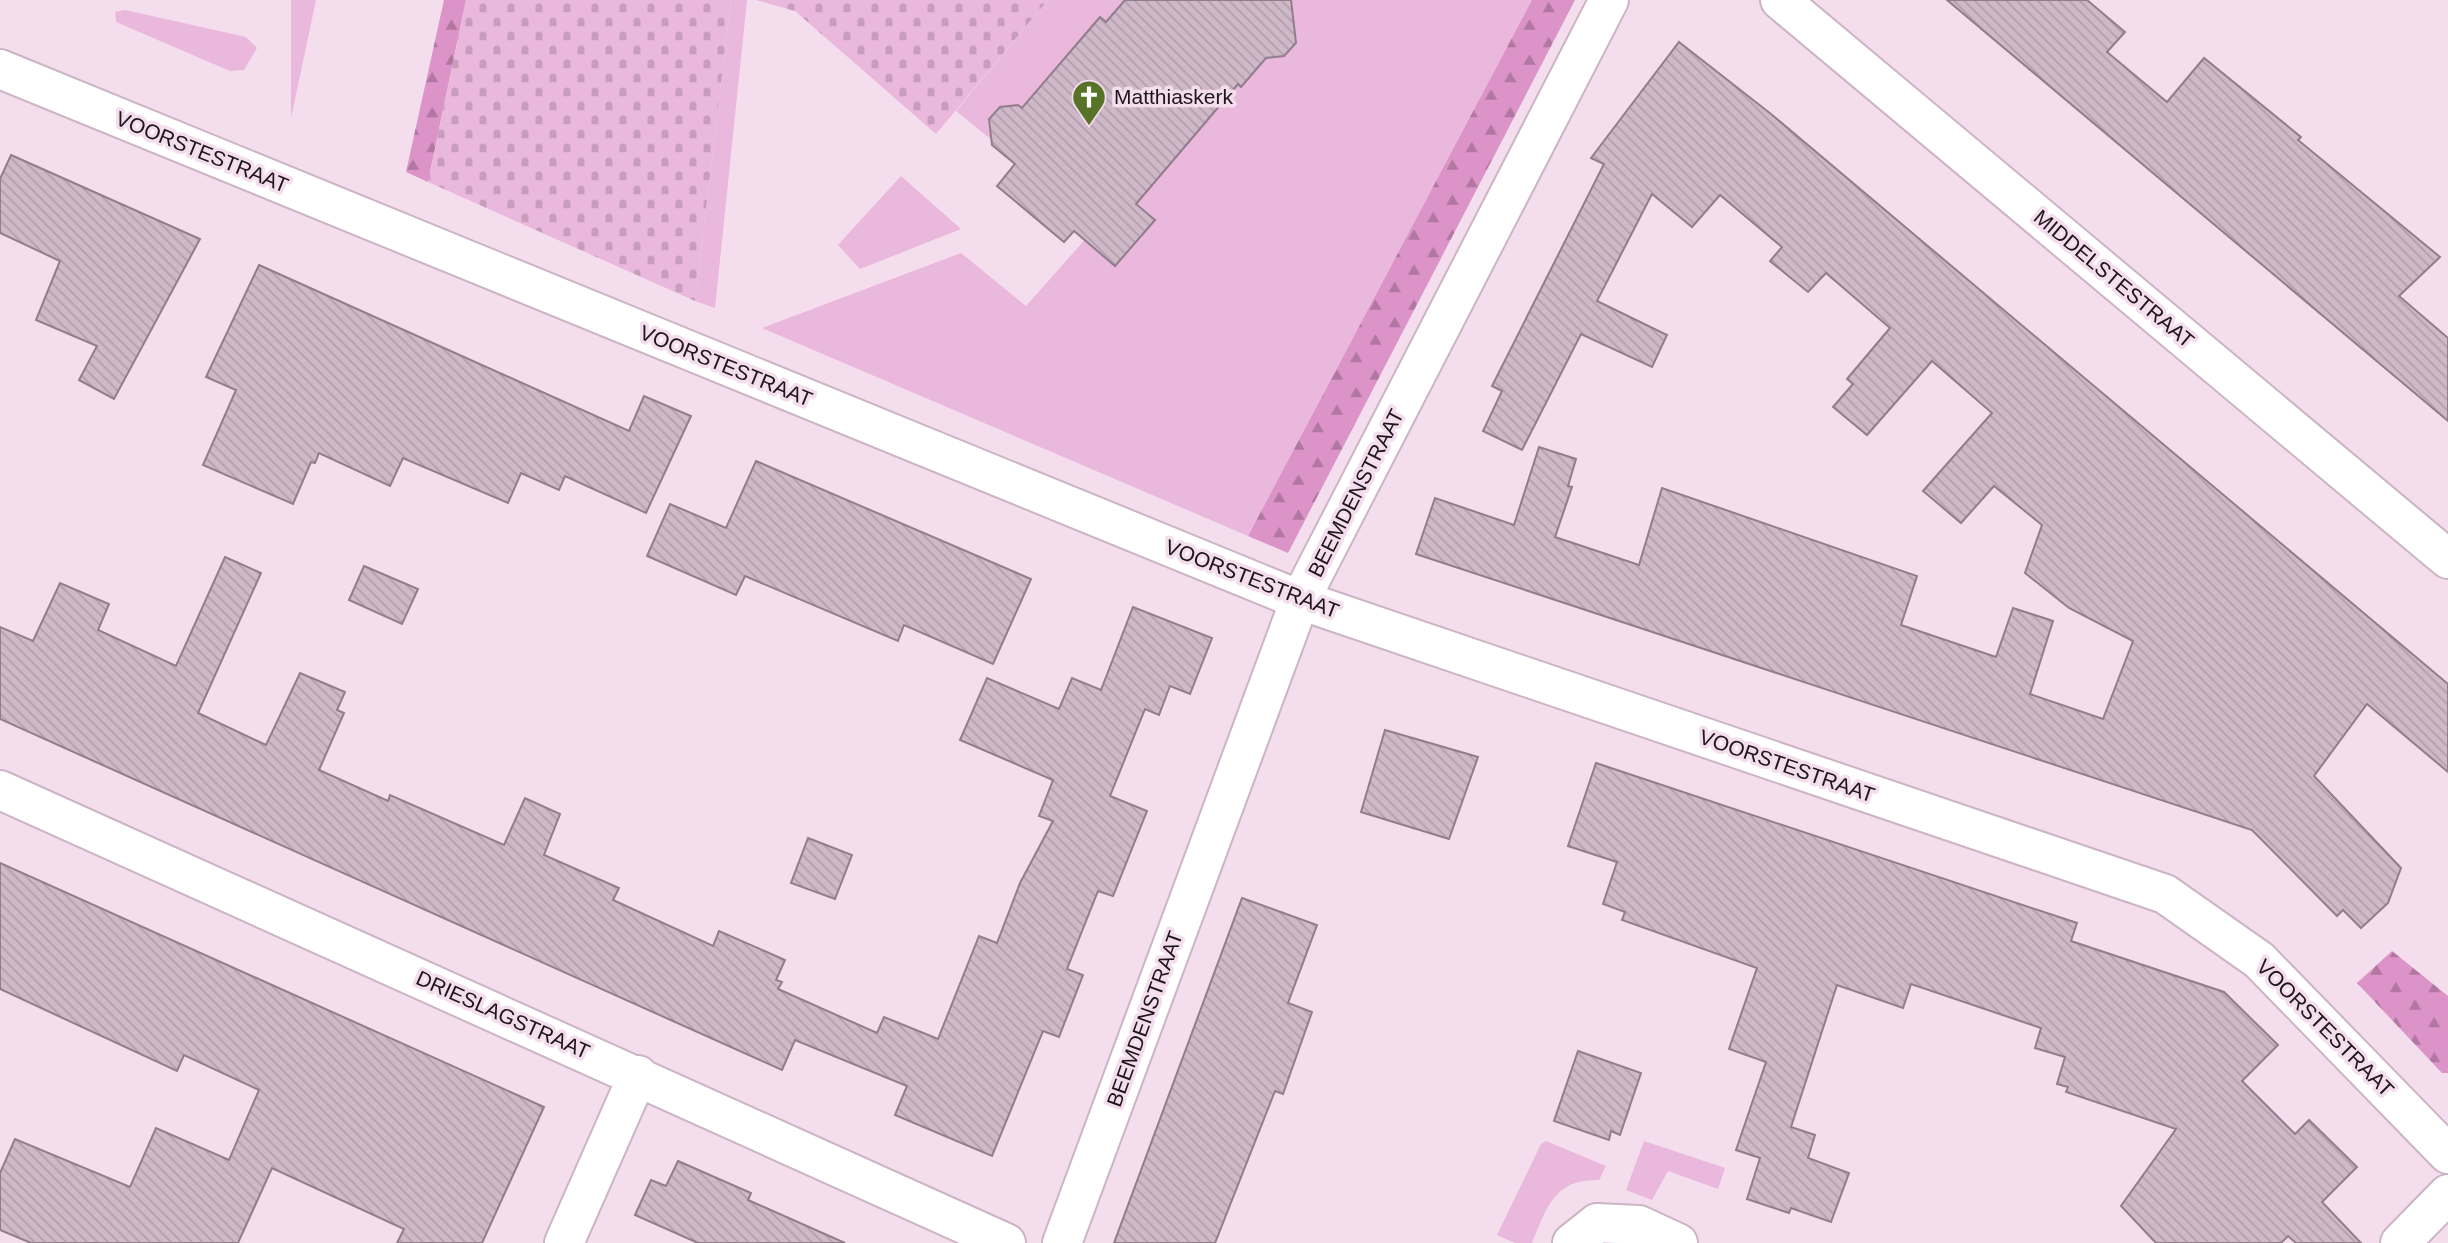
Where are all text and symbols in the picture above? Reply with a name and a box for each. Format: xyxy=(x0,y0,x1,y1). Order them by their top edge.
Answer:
church icon: Matthiaskerk xyxy=(1070,78,1108,127)
place label: Matthiaskerk xyxy=(1114,85,1234,108)
street label: VOORSTESTRAAT xyxy=(113,106,292,197)
street label: MIDDELSTESTRAAT xyxy=(2030,205,2199,352)
street label: VOORSTESTRAAT xyxy=(637,320,816,411)
street label: BEEMDENSTRAAT xyxy=(1303,405,1408,580)
street label: VOORSTESTRAAT xyxy=(1162,535,1342,622)
street label: VOORSTESTRAAT xyxy=(1696,725,1878,806)
street label: BEEMDENSTRAAT xyxy=(1102,928,1187,1110)
street label: VOORSTESTRAAT xyxy=(2252,954,2399,1101)
street label: DRIESLAGSTRAAT xyxy=(413,966,594,1063)

